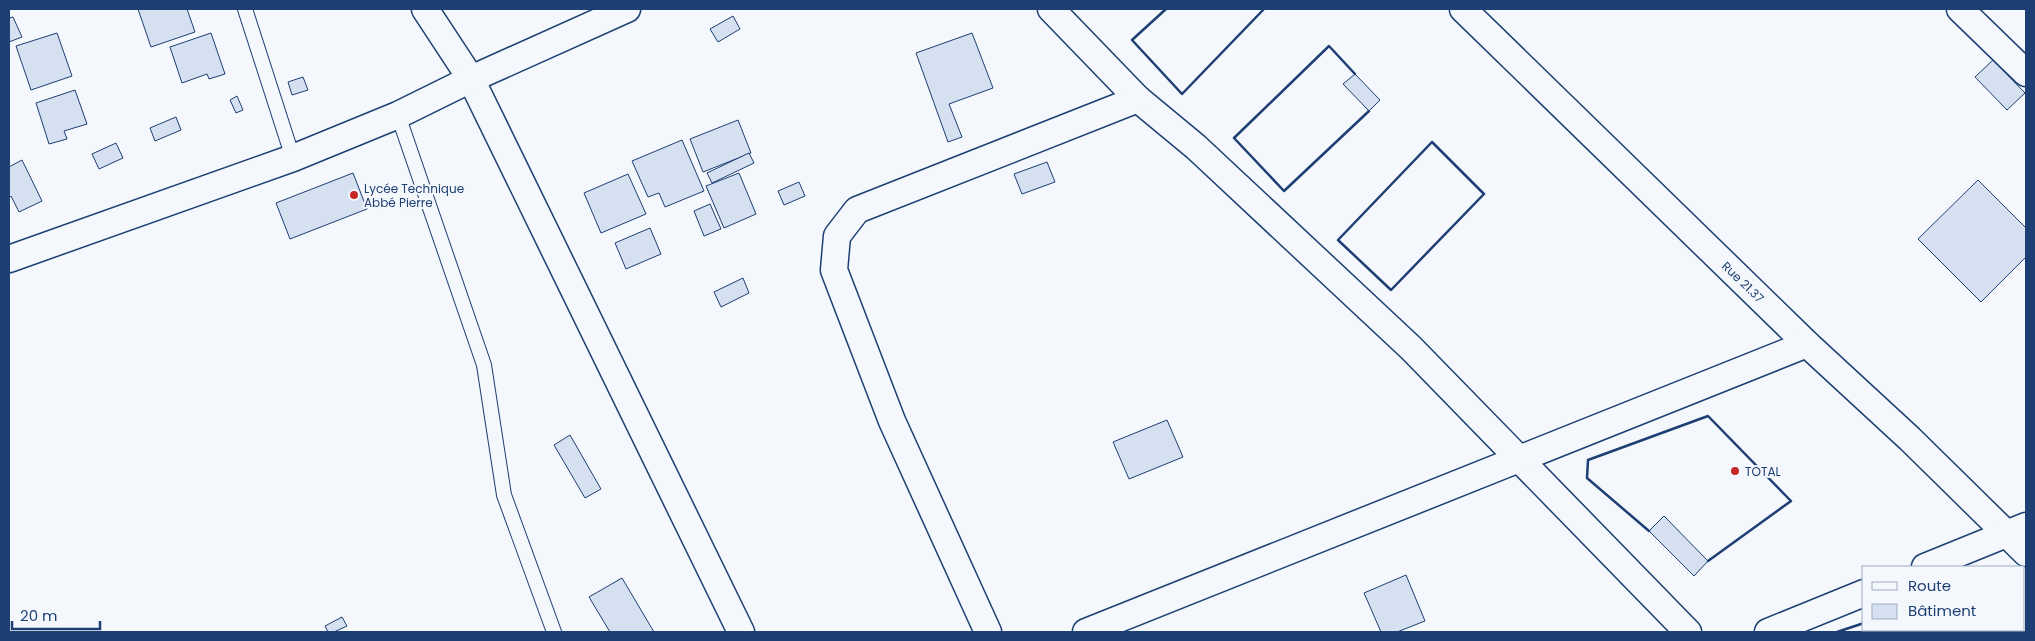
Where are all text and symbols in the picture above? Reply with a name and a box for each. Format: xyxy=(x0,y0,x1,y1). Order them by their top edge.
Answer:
place label: Lycée Technique Abbé Pierre xyxy=(364,180,464,211)
marker: Lycée Technique Abbé Pierre xyxy=(348,189,360,201)
street label: Rue 21.37 xyxy=(1718,258,1768,307)
place label: TOTAL xyxy=(1745,463,1781,480)
marker: TOTAL xyxy=(1729,465,1741,477)
legend xyxy=(1862,566,2025,631)
text: Route xyxy=(1908,575,1951,596)
scale bar xyxy=(12,598,100,630)
text: Bâtiment xyxy=(1908,600,1976,621)
text: 20 m xyxy=(20,605,58,626)

